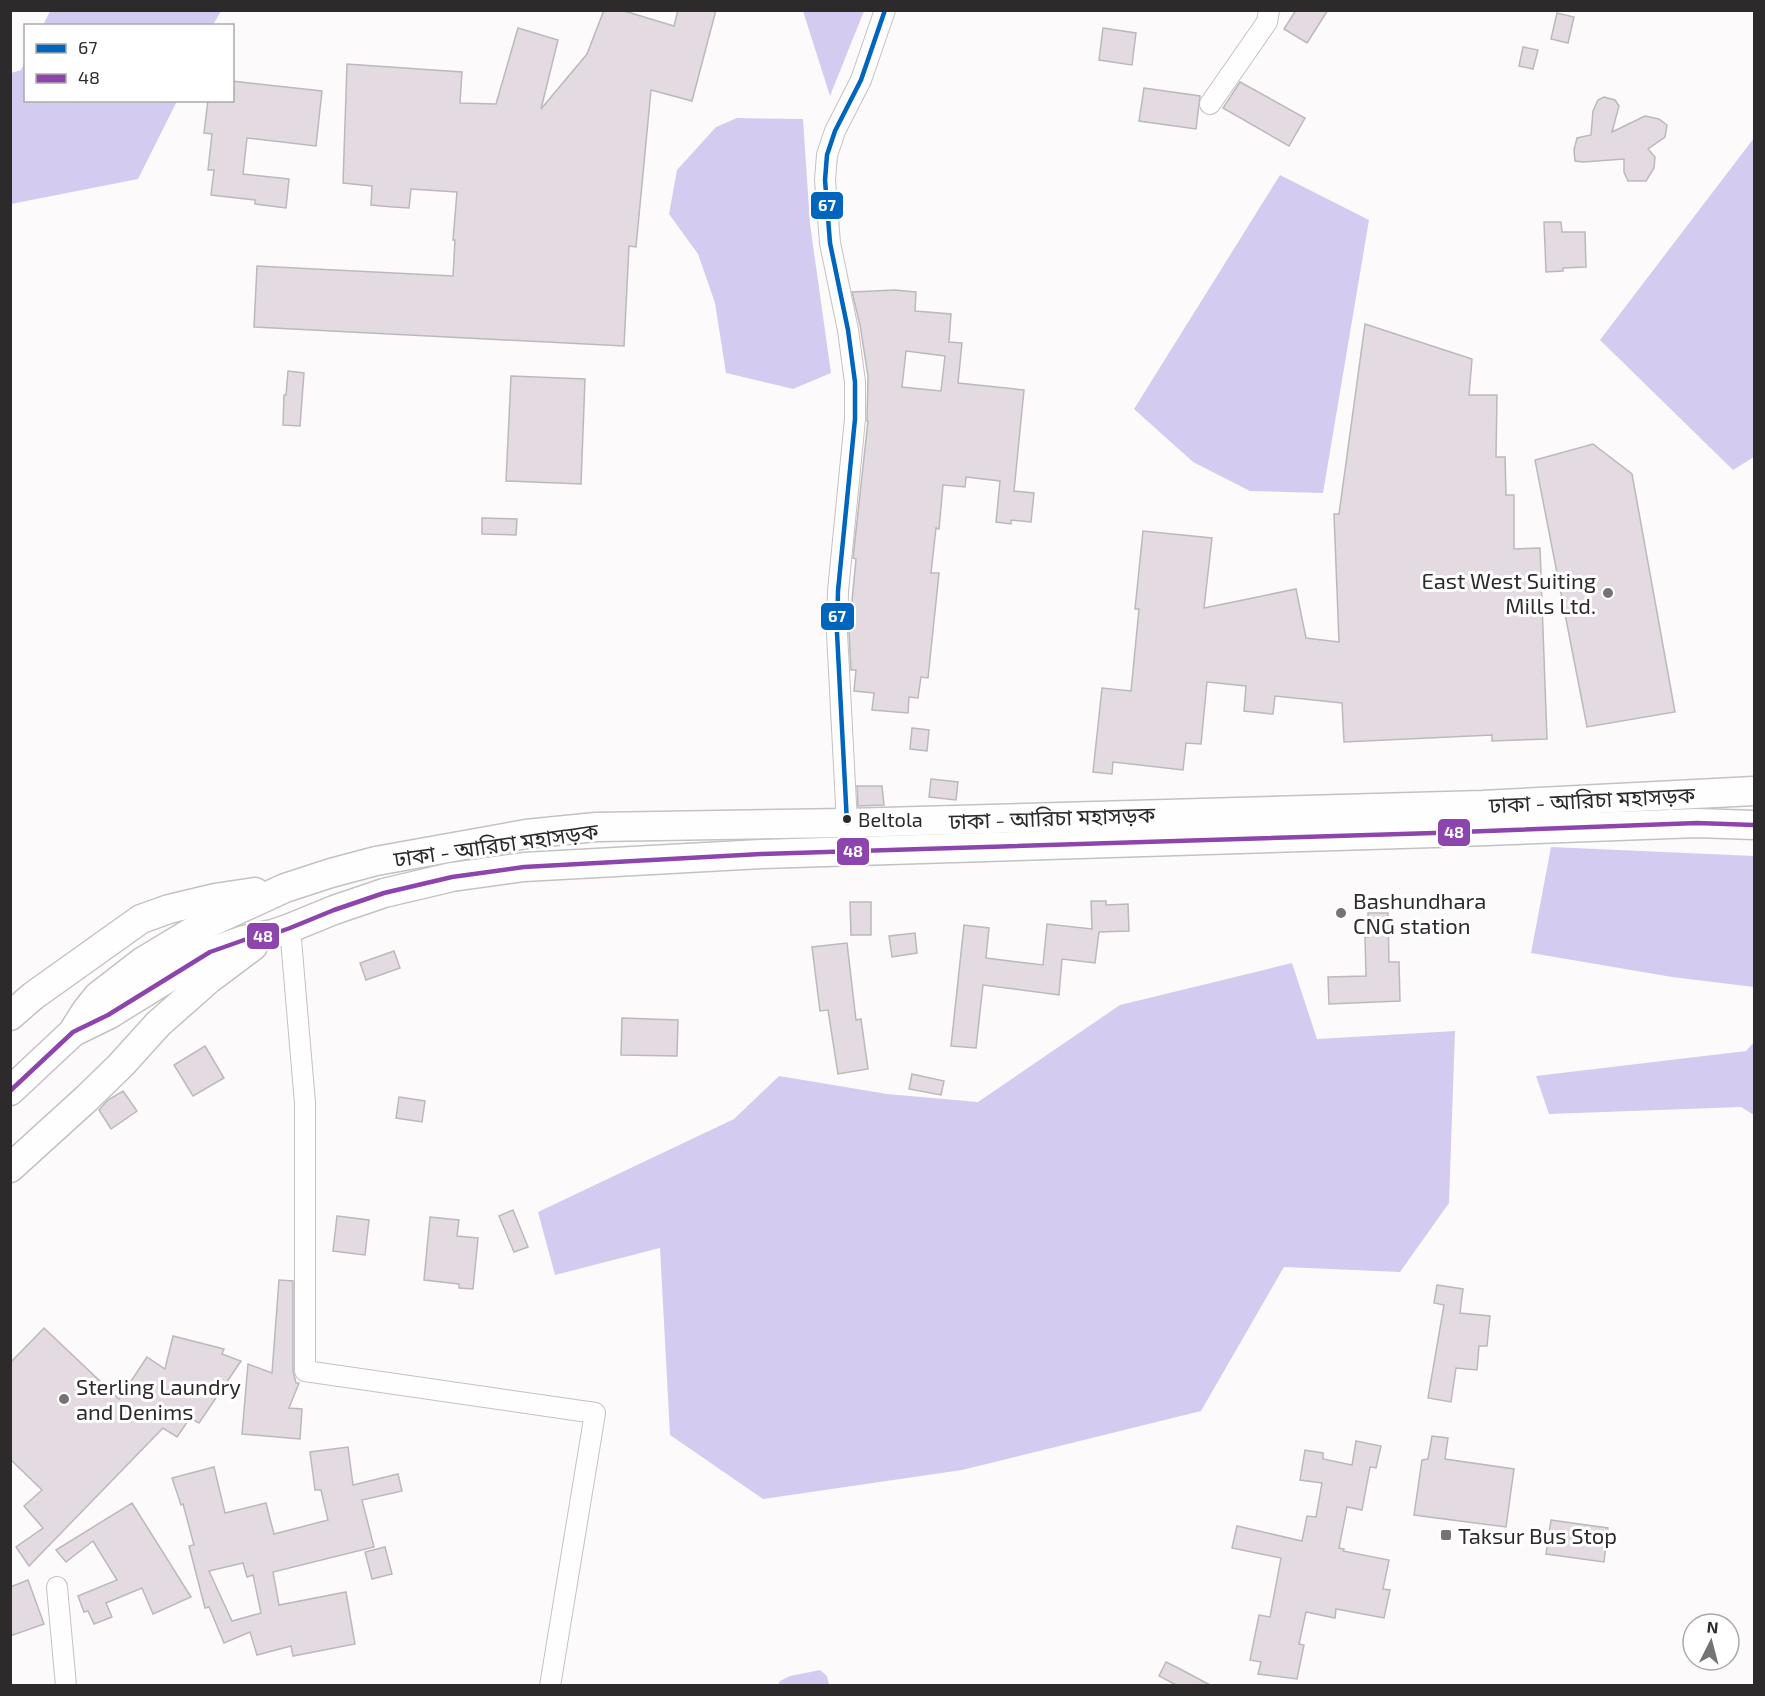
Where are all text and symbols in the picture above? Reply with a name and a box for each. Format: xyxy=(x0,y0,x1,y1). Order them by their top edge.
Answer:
legend xyxy=(24,24,234,102)
text: 67 xyxy=(78,36,98,58)
text: 48 xyxy=(78,66,100,88)
line badge: 67 xyxy=(810,191,844,220)
text: 67 xyxy=(818,195,836,214)
place label: East West Suiting Mills Ltd. xyxy=(1421,567,1596,618)
marker: East West Suiting Mills Ltd. xyxy=(1601,586,1615,600)
line badge: 67 xyxy=(820,602,855,631)
text: 67 xyxy=(828,606,846,625)
street label: ঢাকা - আরিচা মহাসড়ক xyxy=(1487,781,1696,817)
street label: ঢাকা - আরিচা মহাসড়ক xyxy=(947,800,1156,834)
place label: Beltola xyxy=(858,807,923,831)
marker: Beltola xyxy=(841,813,853,825)
street label: ঢাকা - আরিচা মহাসড়ক xyxy=(391,817,600,871)
line badge: 48 xyxy=(1437,818,1471,847)
text: 48 xyxy=(1444,822,1464,841)
line badge: 48 xyxy=(836,837,870,866)
text: 48 xyxy=(843,841,863,860)
place label: Bashundhara CNG station xyxy=(1353,887,1486,938)
marker: Bashundhara CNG station xyxy=(1334,906,1348,920)
line badge: 48 xyxy=(246,922,280,950)
text: 48 xyxy=(253,926,273,945)
place label: Sterling Laundry and Denims xyxy=(76,1373,241,1424)
marker: Sterling Laundry and Denims xyxy=(57,1392,71,1406)
place label: Taksur Bus Stop xyxy=(1458,1522,1617,1548)
marker: Taksur Bus Stop xyxy=(1439,1528,1453,1542)
north arrow xyxy=(1681,1612,1741,1672)
text: N xyxy=(1706,1617,1719,1637)

